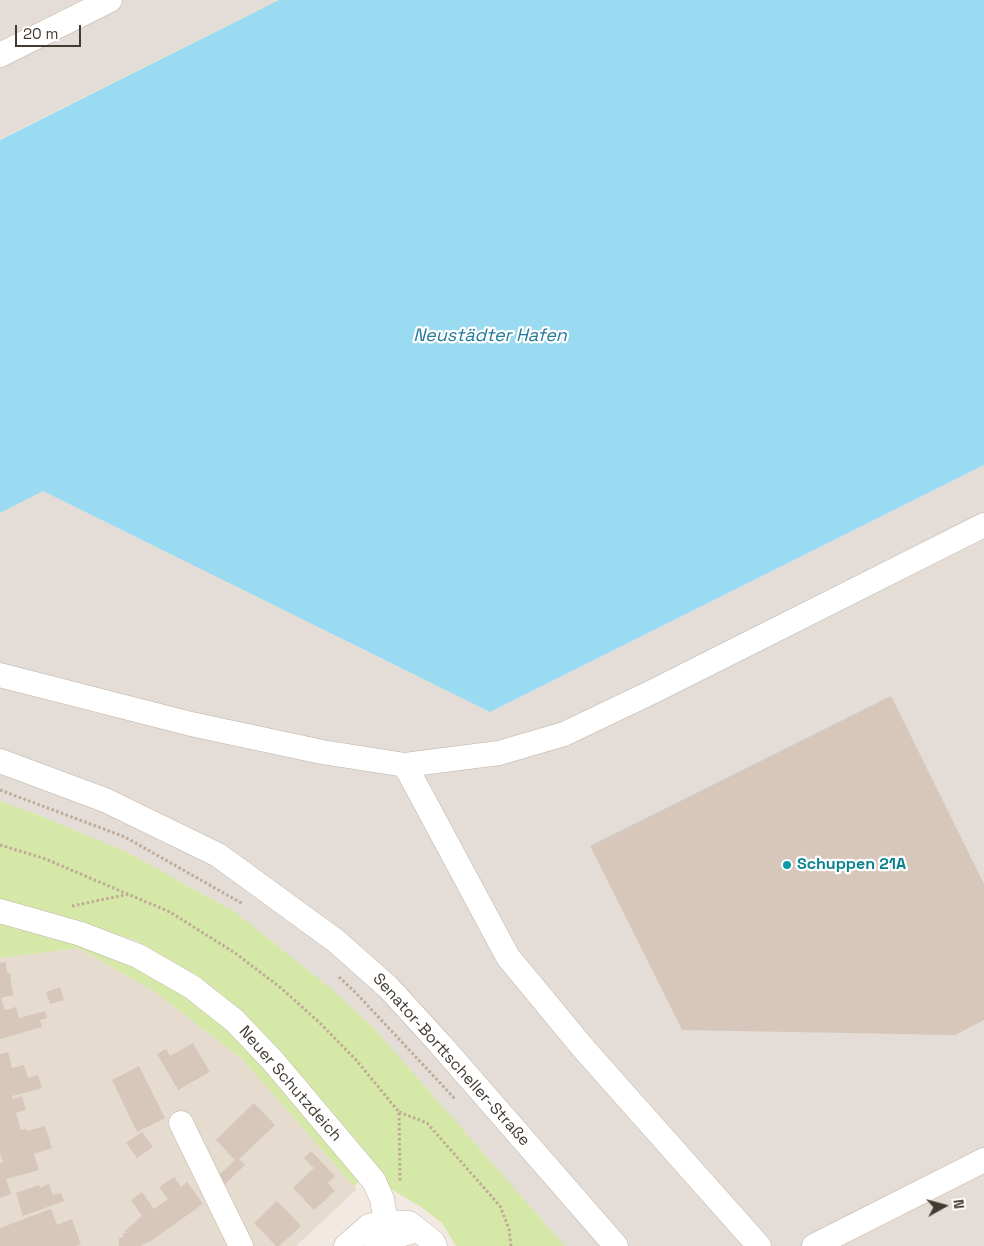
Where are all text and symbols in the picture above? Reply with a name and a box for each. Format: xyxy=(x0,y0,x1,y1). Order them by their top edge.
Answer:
scale bar xyxy=(18,15,84,47)
text: 20 m xyxy=(23,24,58,43)
water label: Neustädter Hafen xyxy=(413,325,567,347)
place label: Schuppen 21A xyxy=(797,855,906,875)
marker: Schuppen 21A xyxy=(781,859,793,871)
street label: Senator-Borttscheller-Straße xyxy=(368,970,534,1150)
street label: Neuer Schutzdeich xyxy=(235,1022,345,1146)
north arrow xyxy=(919,1181,969,1231)
text: N xyxy=(949,1198,968,1210)

